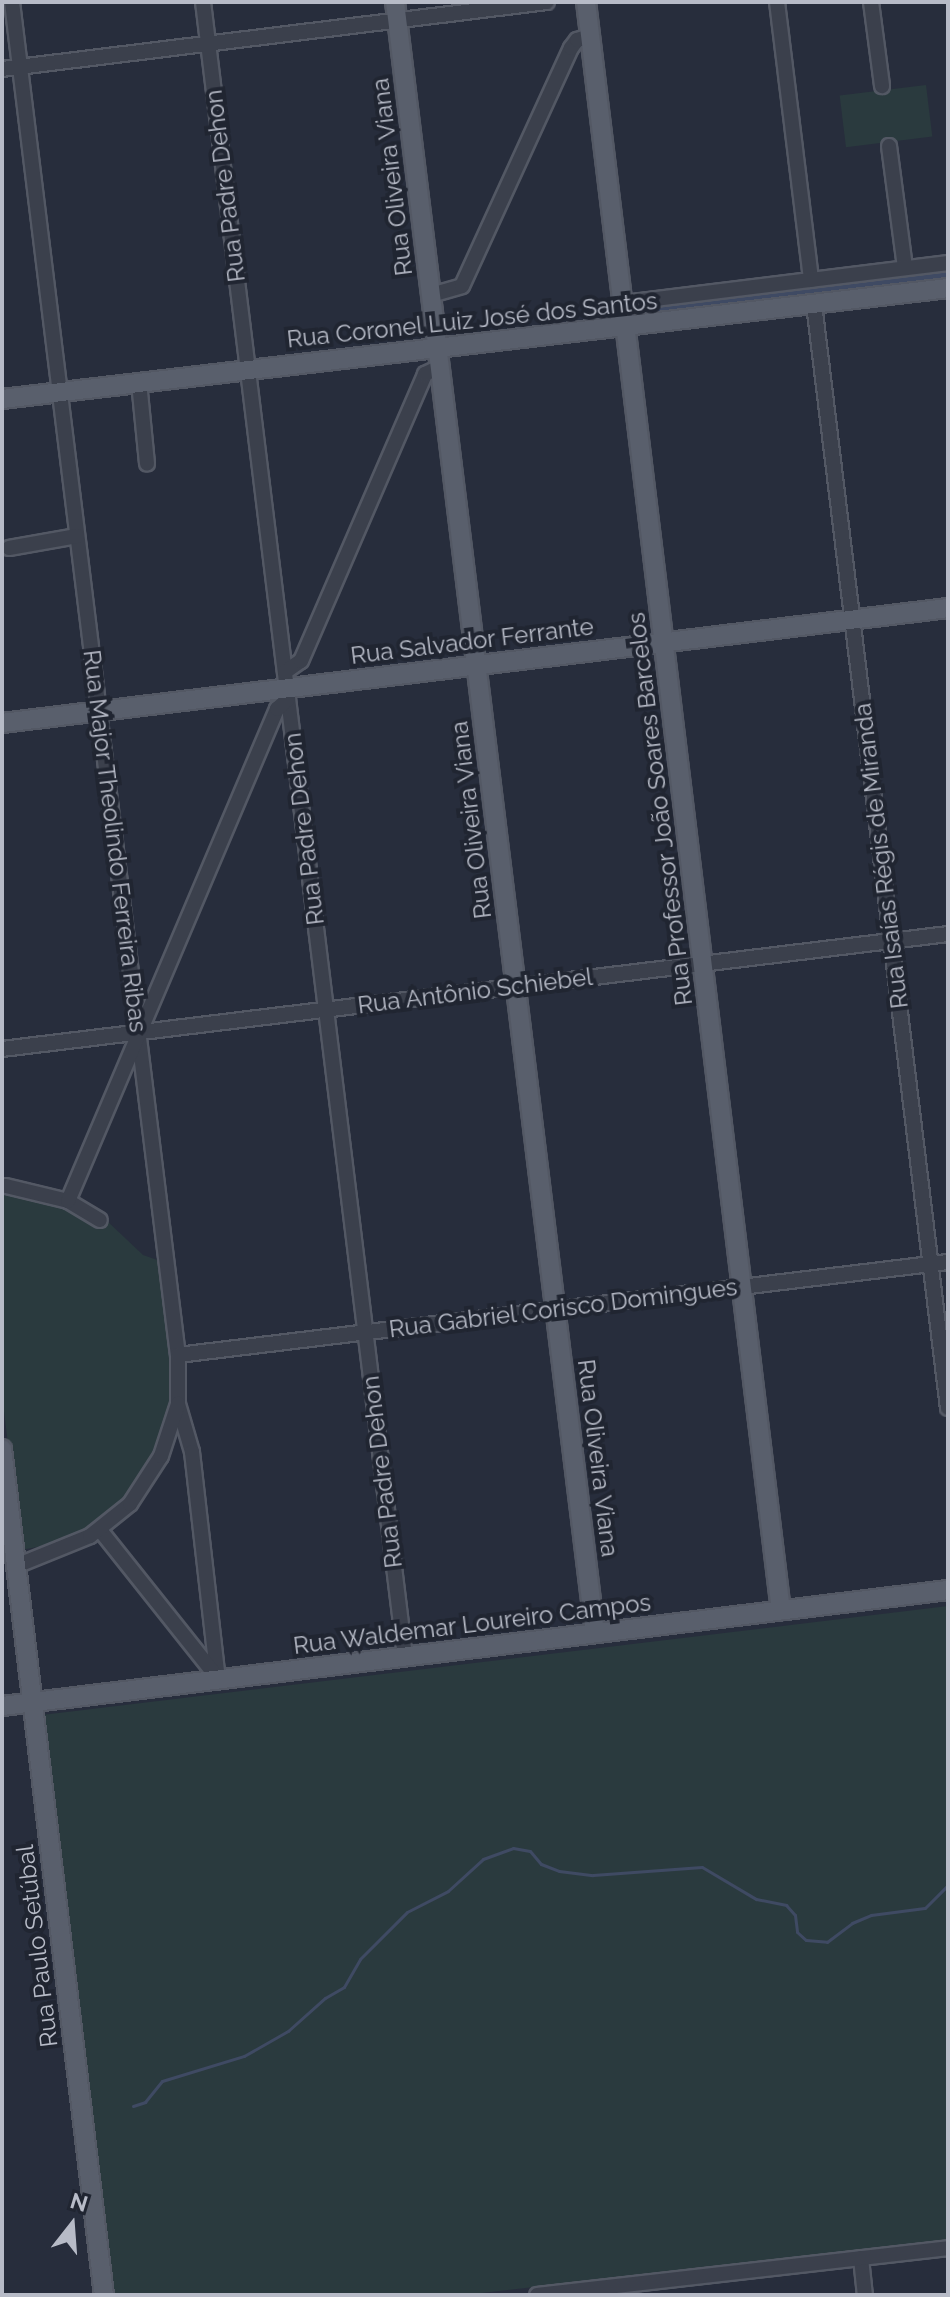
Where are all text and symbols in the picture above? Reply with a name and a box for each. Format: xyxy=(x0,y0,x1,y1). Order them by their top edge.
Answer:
street label: Rua Oliveira Viana xyxy=(366,76,418,278)
street label: Rua Padre Dehon xyxy=(199,88,251,284)
street label: Rua Coronel Luiz José dos Santos xyxy=(285,286,659,354)
street label: Rua Professor João Soares Barcelos xyxy=(622,610,698,1008)
street label: Rua Salvador Ferrante xyxy=(349,612,595,670)
street label: Rua Major Theolindo Ferreira Ribas xyxy=(77,648,153,1034)
street label: Rua Isaías Régis de Miranda xyxy=(848,702,914,1010)
street label: Rua Oliveira Viana xyxy=(445,719,497,921)
street label: Rua Padre Dehon xyxy=(278,731,330,927)
street label: Rua Antônio Schiebel xyxy=(356,962,594,1020)
street label: Rua Gabriel Corisco Domingues xyxy=(387,1272,739,1344)
street label: Rua Oliveira Viana xyxy=(572,1357,624,1559)
street label: Rua Padre Dehon xyxy=(356,1374,408,1570)
street label: Rua Waldemar Loureiro Campos xyxy=(291,1588,653,1660)
street label: Rua Paulo Setúbal xyxy=(10,1843,64,2049)
north arrow xyxy=(32,2185,112,2265)
text: N xyxy=(67,2187,91,2217)

